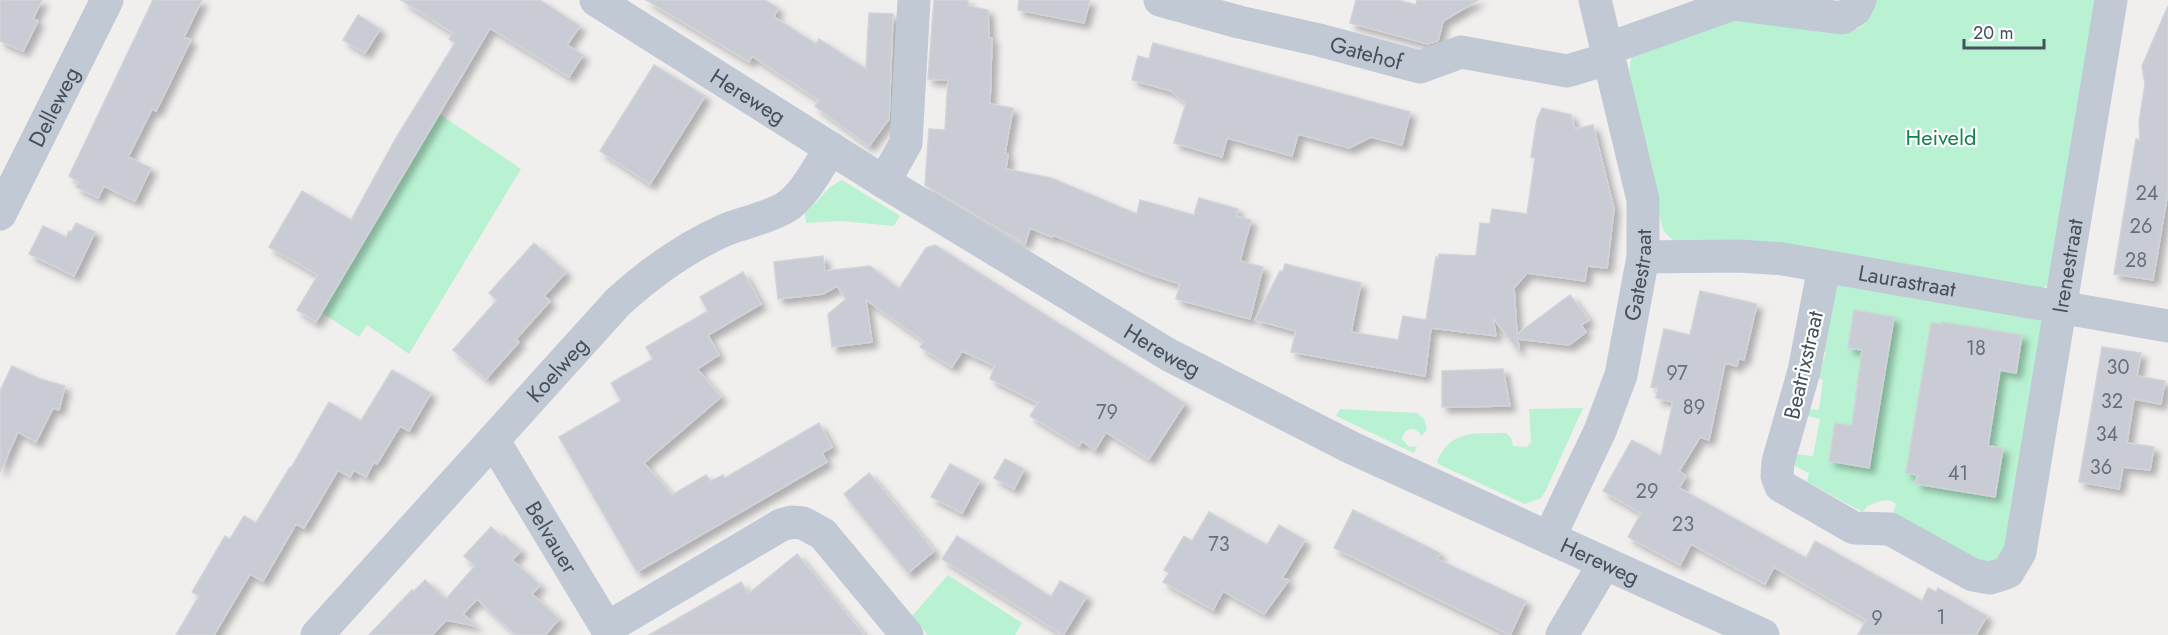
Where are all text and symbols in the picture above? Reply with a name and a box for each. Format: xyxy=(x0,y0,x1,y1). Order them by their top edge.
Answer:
scale bar xyxy=(1964,12,2044,50)
text: 20 m xyxy=(1973,20,2013,46)
street label: Gatehof xyxy=(1326,28,1407,78)
street label: Hereweg xyxy=(704,60,792,132)
street label: Delleweg xyxy=(20,61,87,152)
park label: Heiveld xyxy=(1905,121,1977,153)
house number: 24 xyxy=(2135,179,2159,208)
house number: 26 xyxy=(2130,212,2152,241)
street label: Irenestraat xyxy=(2044,216,2091,315)
street label: Gatestraat xyxy=(1615,228,1659,323)
house number: 28 xyxy=(2125,246,2147,275)
street label: Laurastraat xyxy=(1856,256,1959,305)
street label: Beatrixstraat xyxy=(1775,307,1831,422)
street label: Hereweg xyxy=(1118,315,1206,385)
street label: Koelweg xyxy=(519,329,595,409)
house number: 18 xyxy=(1966,334,1986,363)
house number: 30 xyxy=(2107,353,2129,382)
house number: 97 xyxy=(1666,359,1688,388)
house number: 32 xyxy=(2101,387,2123,416)
house number: 89 xyxy=(1683,393,1705,422)
house number: 79 xyxy=(1096,398,1118,427)
house number: 34 xyxy=(2096,420,2119,449)
house number: 36 xyxy=(2090,453,2112,482)
house number: 41 xyxy=(1948,459,1968,488)
house number: 29 xyxy=(1636,477,1658,506)
street label: Belvauer xyxy=(518,495,586,580)
house number: 23 xyxy=(1672,510,1694,539)
street label: Hereweg xyxy=(1555,529,1645,593)
house number: 73 xyxy=(1208,530,1230,559)
house number: 1 xyxy=(1937,603,1946,632)
house number: 9 xyxy=(1871,604,1883,633)

